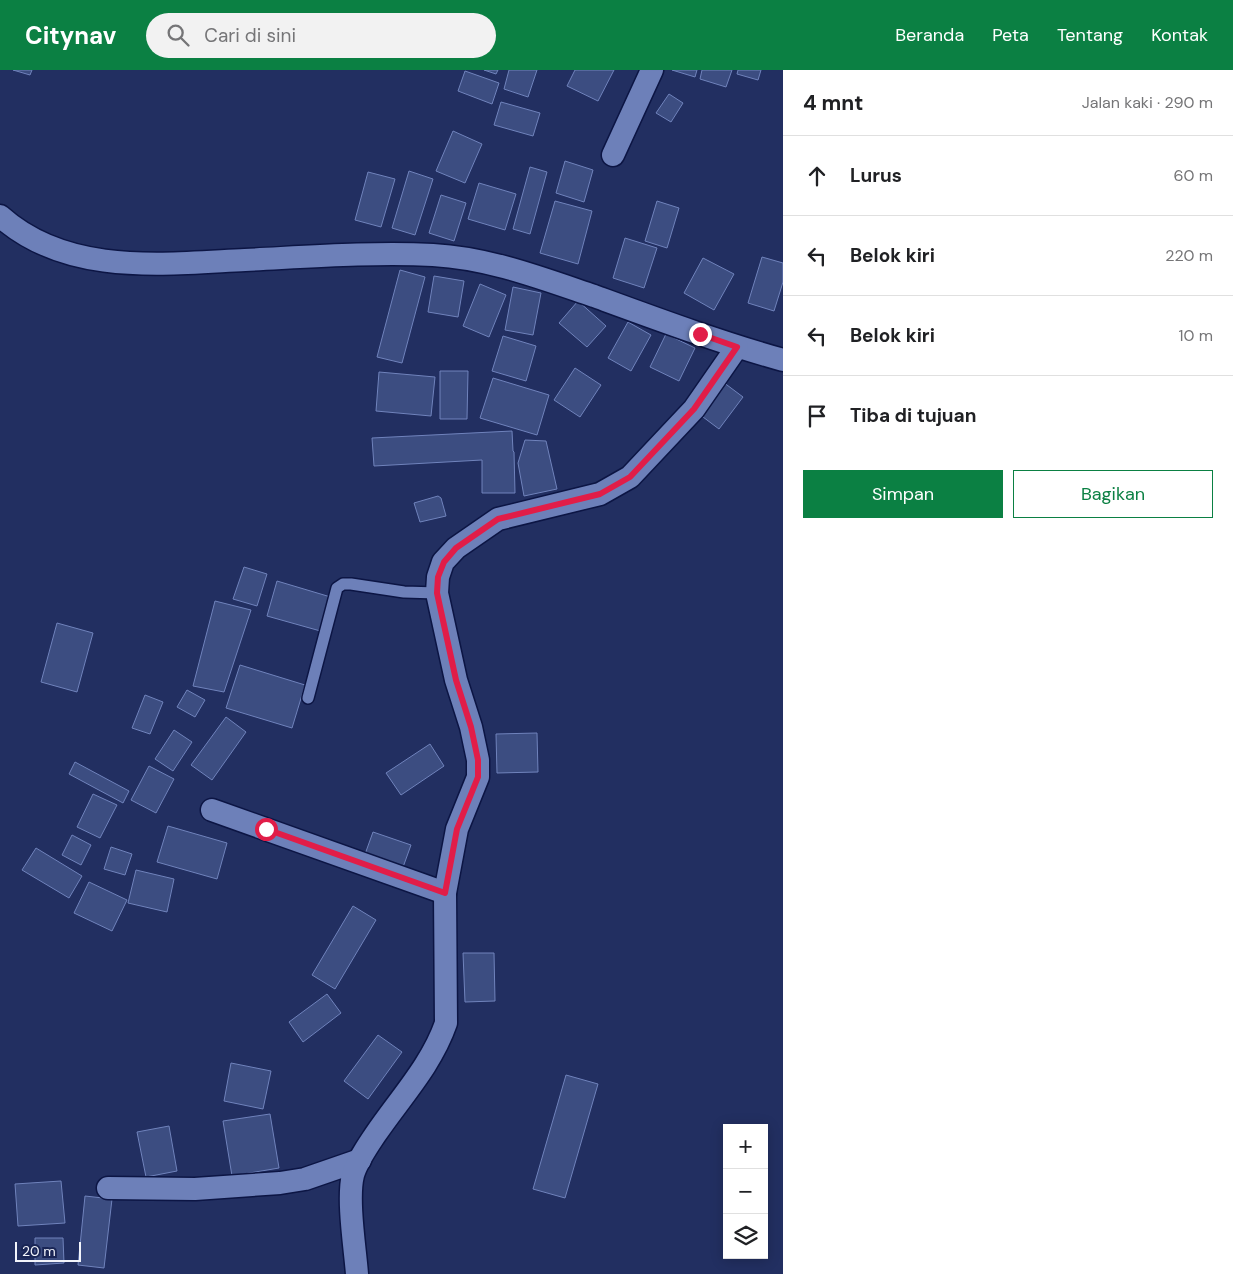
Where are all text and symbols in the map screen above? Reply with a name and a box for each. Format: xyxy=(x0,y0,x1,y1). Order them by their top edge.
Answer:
search box xyxy=(146,13,496,58)
text: Citynav xyxy=(25,20,116,51)
icon: search xyxy=(164,21,192,49)
text: Cari di sini xyxy=(204,23,296,48)
text: Beranda xyxy=(895,23,964,47)
text: Peta xyxy=(992,23,1029,47)
text: Tentang xyxy=(1057,23,1123,47)
text: Kontak xyxy=(1151,23,1208,47)
text: 4 mnt xyxy=(803,89,863,117)
text: Jalan kaki · 290 m xyxy=(1082,92,1213,113)
icon: ahead xyxy=(803,162,831,190)
text: Lurus xyxy=(850,163,902,188)
text: 60 m xyxy=(1173,165,1213,186)
icon: left xyxy=(803,242,831,270)
text: Belok kiri xyxy=(850,243,935,268)
text: 220 m xyxy=(1165,245,1213,266)
icon: left xyxy=(803,322,831,350)
route end xyxy=(689,323,712,346)
text: Belok kiri xyxy=(850,323,935,348)
text: 10 m xyxy=(1179,325,1213,346)
icon: arrive xyxy=(803,402,831,430)
text: Tiba di tujuan xyxy=(850,403,976,428)
button: Simpan xyxy=(803,470,1003,518)
button: Bagikan xyxy=(1013,470,1213,518)
route start xyxy=(255,818,278,841)
map controls xyxy=(723,1124,768,1259)
button: + xyxy=(723,1124,768,1169)
button: − xyxy=(723,1169,768,1214)
button: layers xyxy=(723,1214,768,1259)
scale bar xyxy=(15,1239,81,1262)
text: 20 m xyxy=(22,1242,56,1260)

